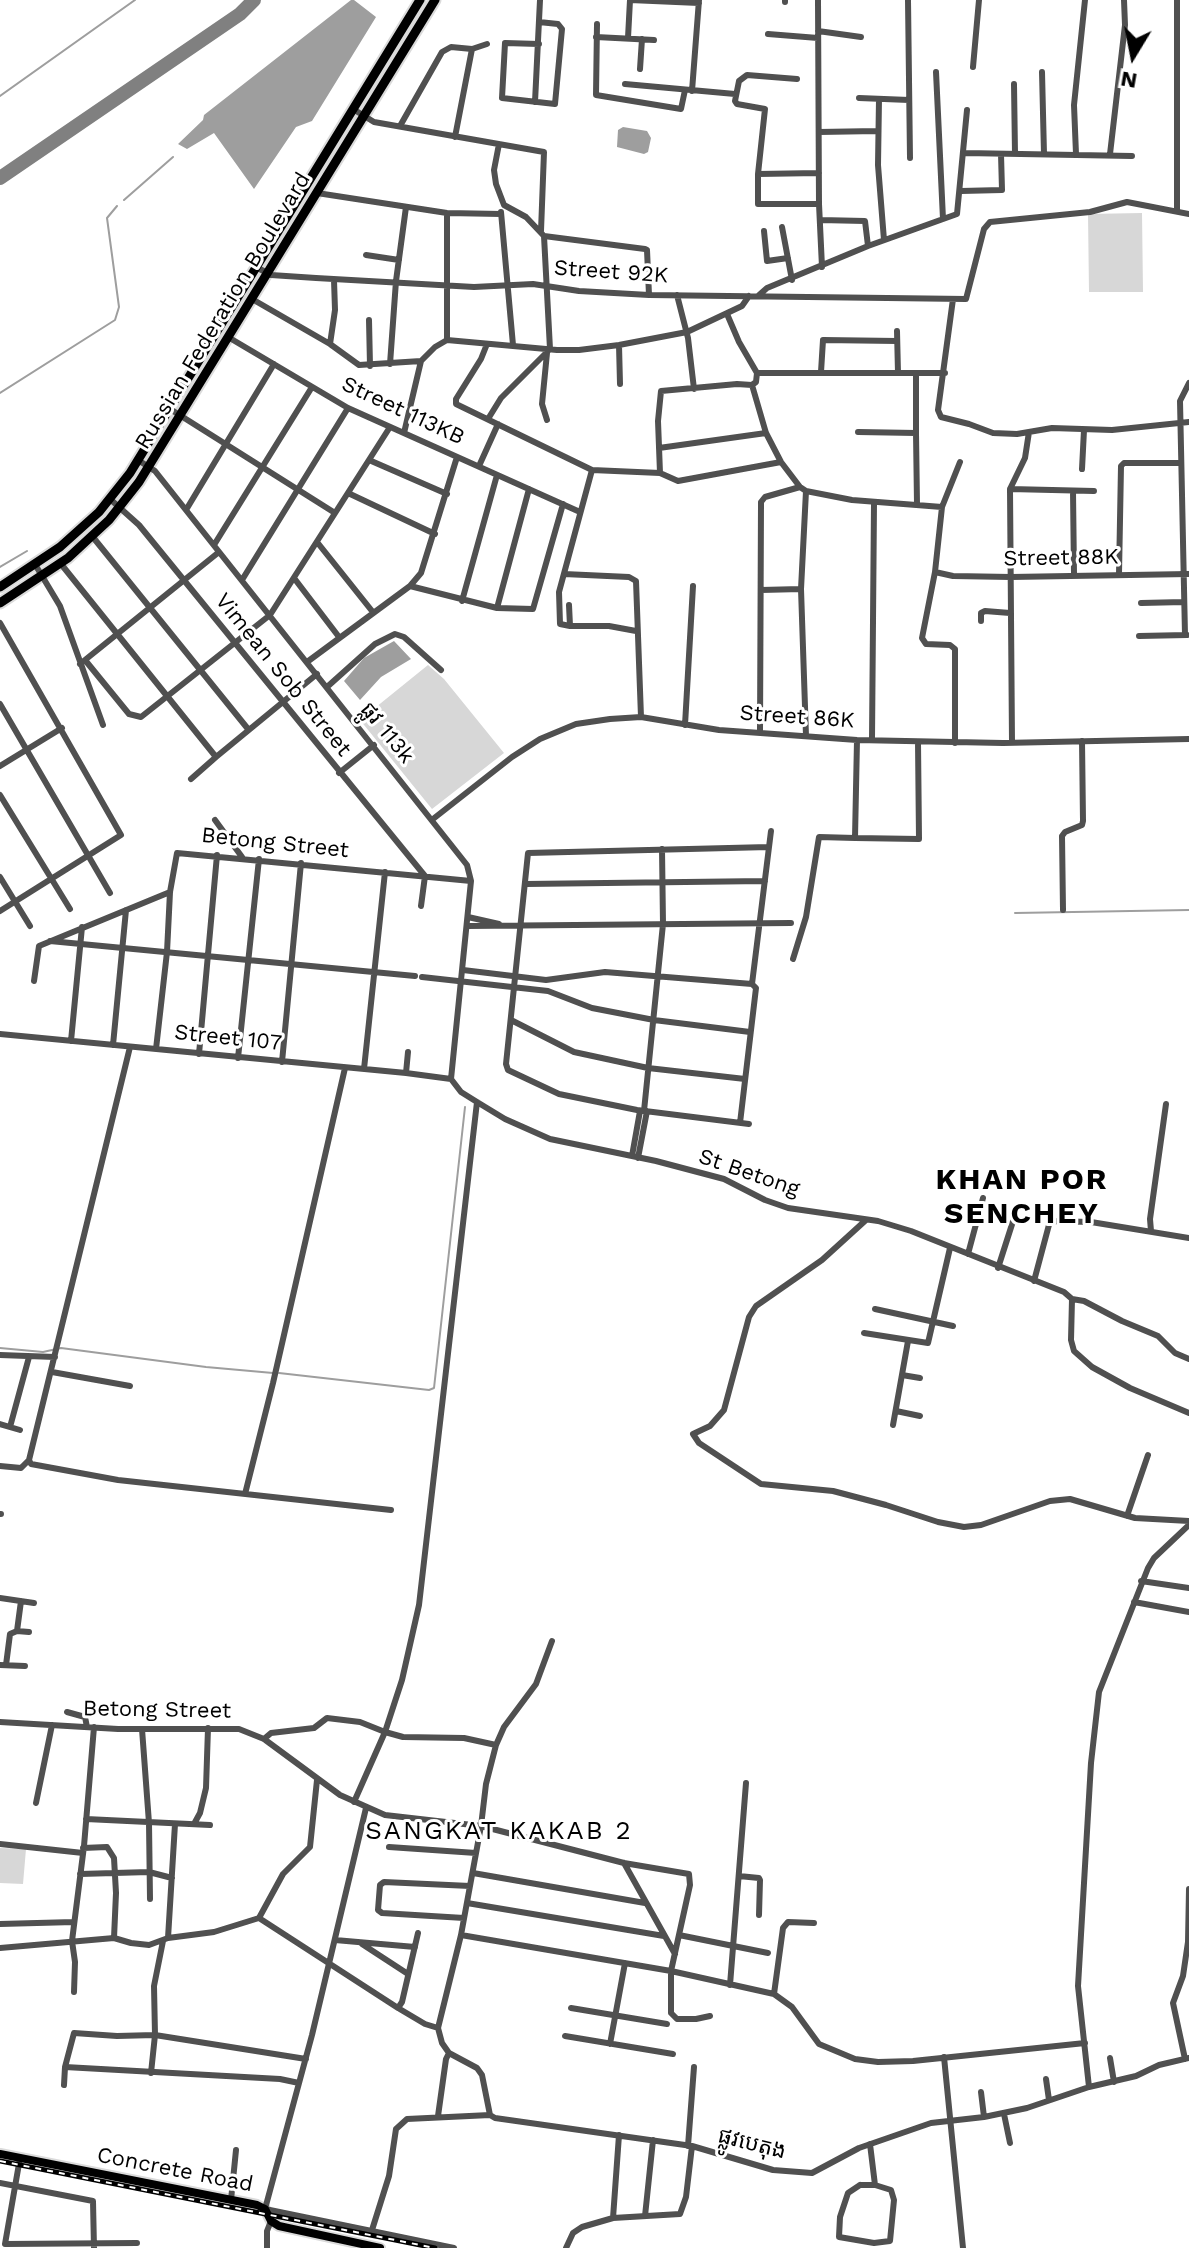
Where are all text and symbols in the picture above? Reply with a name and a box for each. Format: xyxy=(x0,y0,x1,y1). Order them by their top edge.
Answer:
north arrow xyxy=(1093,16,1173,96)
text: N xyxy=(1119,66,1139,94)
street label: Russian Federation Boulevard xyxy=(130,168,316,454)
street label: Street 92K xyxy=(553,255,669,289)
street label: Street 113KB xyxy=(337,371,469,451)
street label: Street 88K xyxy=(1003,544,1119,572)
street label: Vimean Sob Street xyxy=(209,588,357,762)
street label: ផ្លូវ 113k xyxy=(354,697,420,769)
street label: Street 86K xyxy=(739,700,855,734)
street label: Betong Street xyxy=(200,822,350,864)
street label: Street 107 xyxy=(173,1019,283,1057)
street label: St Betong xyxy=(695,1143,803,1203)
district label: KHAN POR SENCHEY xyxy=(936,1162,1108,1232)
street label: Betong Street xyxy=(83,1696,231,1724)
district label: SANGKAT KAKAB 2 xyxy=(365,1815,633,1847)
street label: ផ្លូវបេតុង xyxy=(715,2123,789,2165)
street label: Concrete Road xyxy=(95,2142,255,2198)

